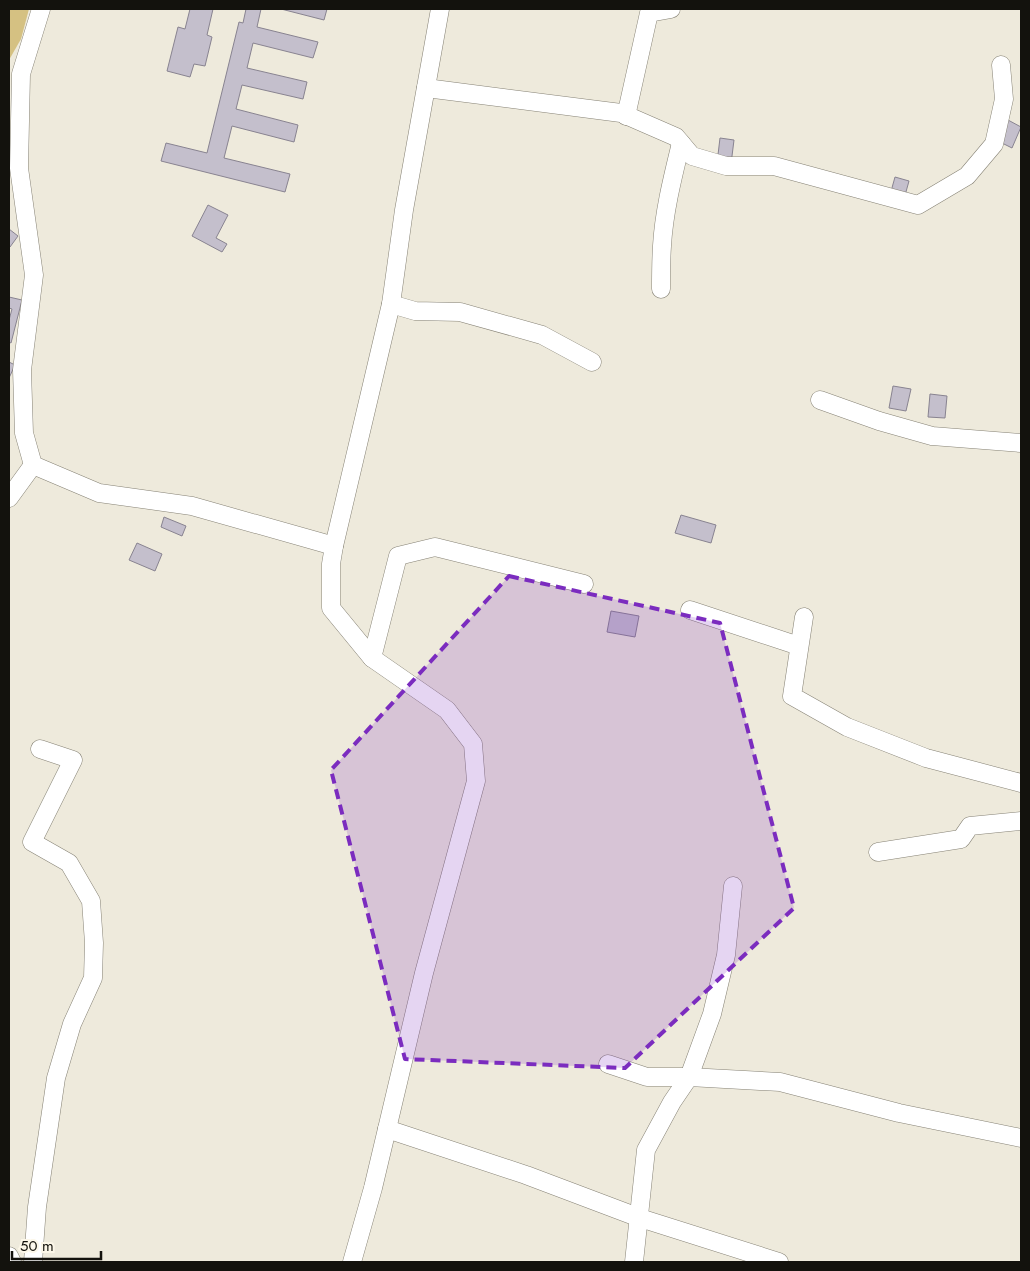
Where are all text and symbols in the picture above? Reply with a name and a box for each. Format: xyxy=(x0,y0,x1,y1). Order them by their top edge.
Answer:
scale bar xyxy=(12,1228,101,1260)
text: 50 m xyxy=(20,1235,54,1257)

